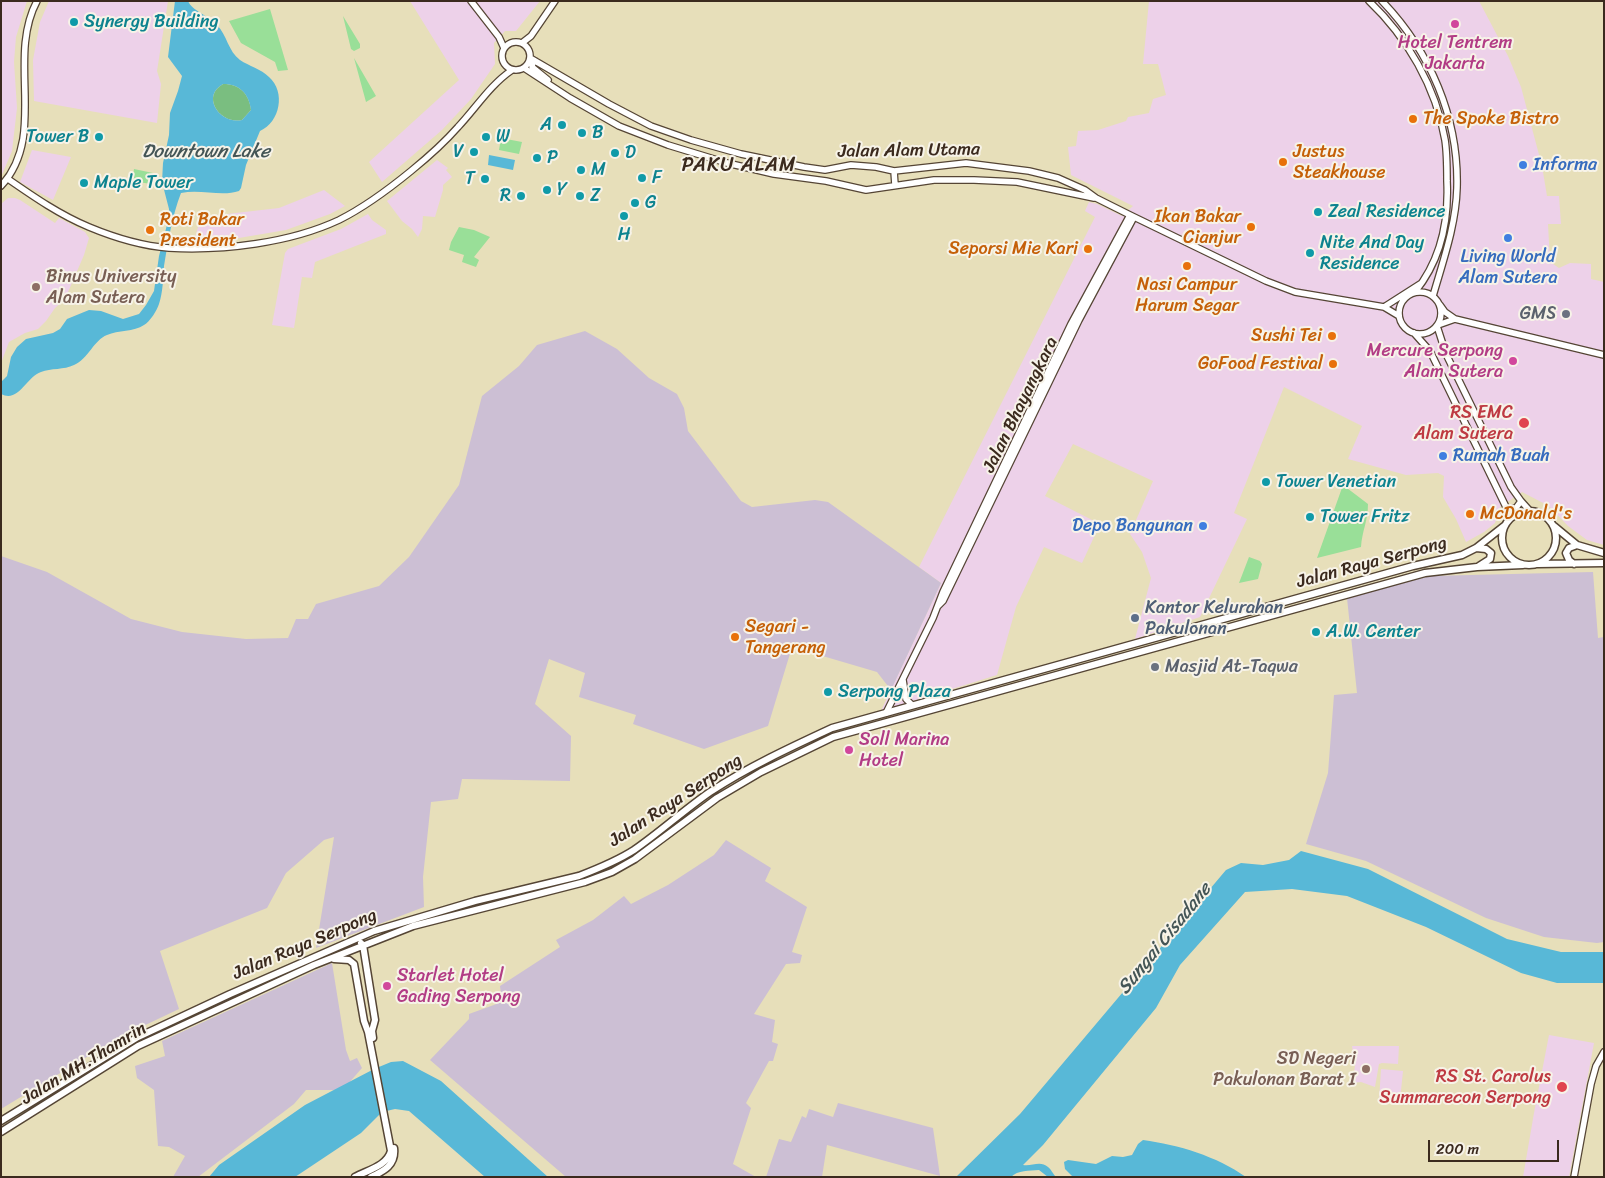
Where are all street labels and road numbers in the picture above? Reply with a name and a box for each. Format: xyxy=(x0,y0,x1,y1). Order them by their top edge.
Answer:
street label: Jalan Alam Utama xyxy=(838,139,980,163)
street label: Jalan Bhayangkara xyxy=(979,334,1063,476)
street label: Jalan Raya Serpong xyxy=(1295,533,1449,593)
street label: Jalan Raya Serpong xyxy=(605,750,747,852)
street label: Jalan Raya Serpong xyxy=(230,905,380,985)
street label: Jalan MH.Thamrin xyxy=(18,1018,150,1110)

